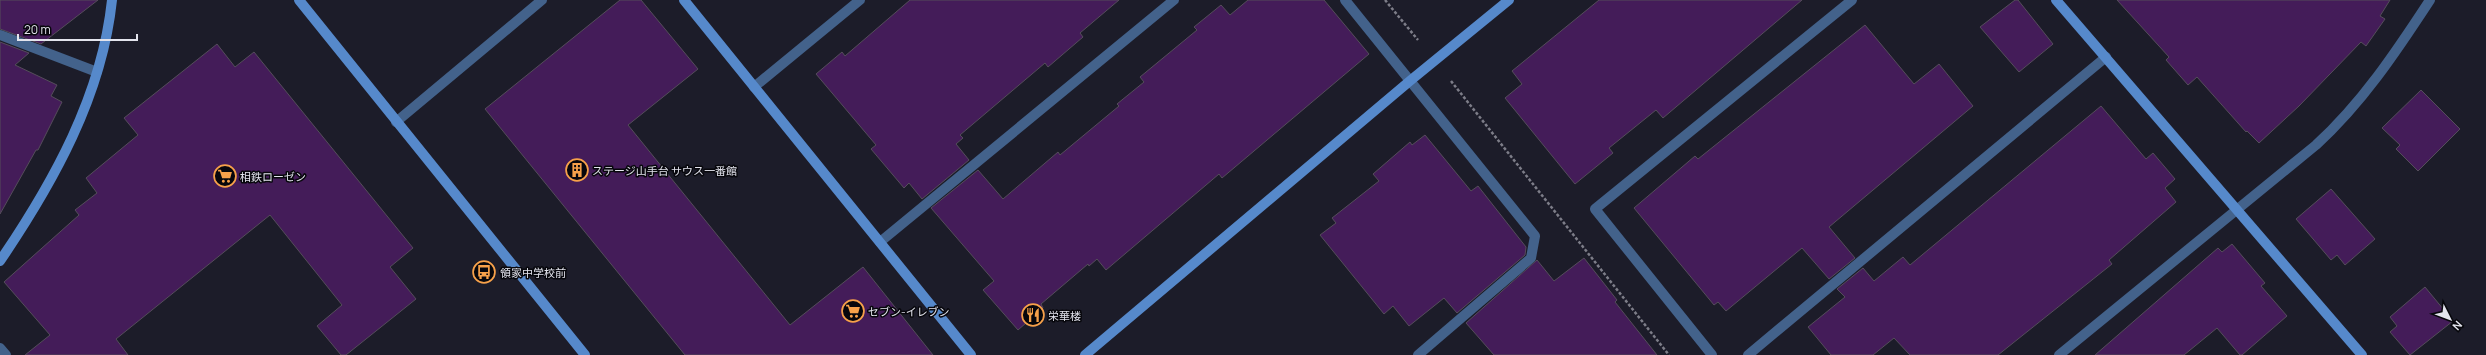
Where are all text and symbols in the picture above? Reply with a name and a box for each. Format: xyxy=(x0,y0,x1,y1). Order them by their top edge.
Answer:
scale bar xyxy=(18,16,137,42)
text: 20 m xyxy=(24,21,51,38)
building icon: ステージ山手台 サウス一番館 xyxy=(564,157,590,183)
supermarket icon: 相鉄ローゼン xyxy=(212,163,238,189)
place label: ステージ山手台 サウス一番館 xyxy=(592,163,737,178)
place label: 相鉄ローゼン xyxy=(240,169,306,184)
bus stop icon: 領家中学校前 xyxy=(471,259,497,285)
place label: 領家中学校前 xyxy=(500,265,566,280)
supermarket icon: セブン-イレブン xyxy=(840,298,866,324)
north arrow xyxy=(2430,299,2470,339)
restaurant icon: 栄華楼 xyxy=(1020,302,1046,328)
place label: セブン-イレブン xyxy=(868,304,950,319)
place label: 栄華楼 xyxy=(1048,308,1081,323)
text: N xyxy=(2450,318,2466,334)

